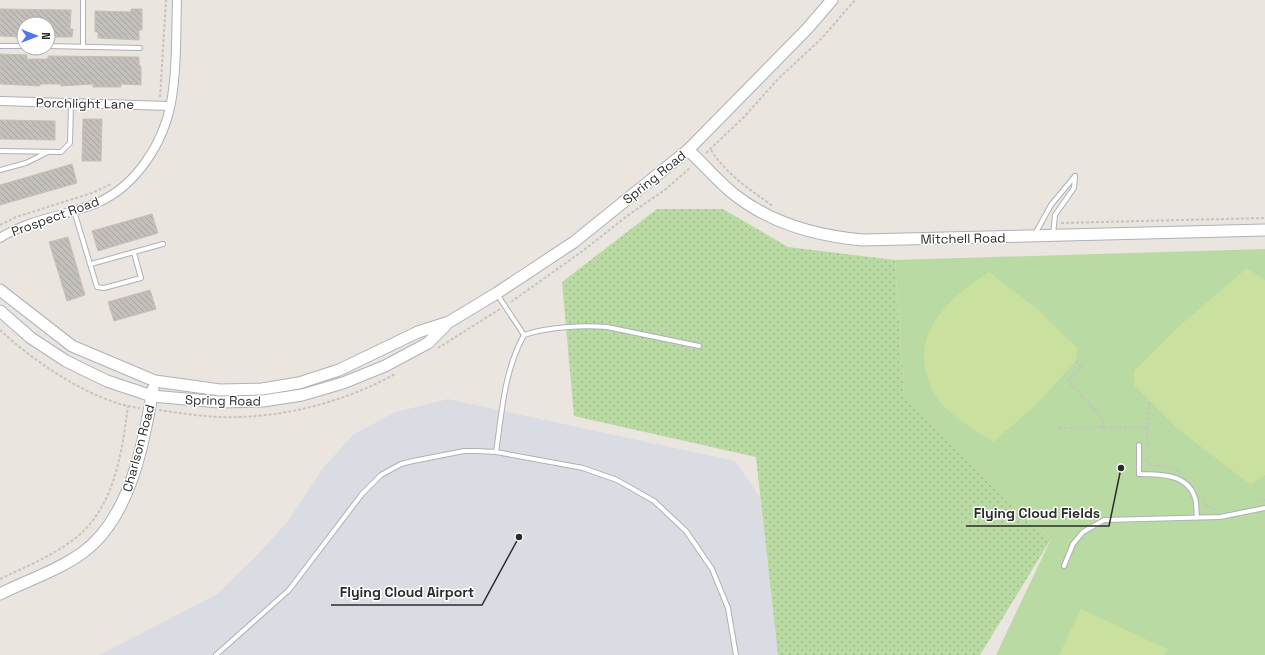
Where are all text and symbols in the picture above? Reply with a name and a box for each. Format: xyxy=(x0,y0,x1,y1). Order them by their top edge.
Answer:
north arrow xyxy=(16,16,56,56)
text: N xyxy=(39,32,53,40)
street label: Porchlight Lane xyxy=(36,94,134,113)
street label: Spring Road xyxy=(619,147,689,208)
street label: Prospect Road xyxy=(9,193,101,240)
street label: Mitchell Road xyxy=(920,229,1006,248)
street label: Spring Road xyxy=(185,391,261,410)
street label: Charlson Road xyxy=(119,402,158,494)
callout: Flying Cloud Fields xyxy=(966,500,1109,526)
text: Flying Cloud Fields xyxy=(974,504,1100,522)
callout: Flying Cloud Airport xyxy=(331,579,482,605)
text: Flying Cloud Airport xyxy=(340,583,474,601)

